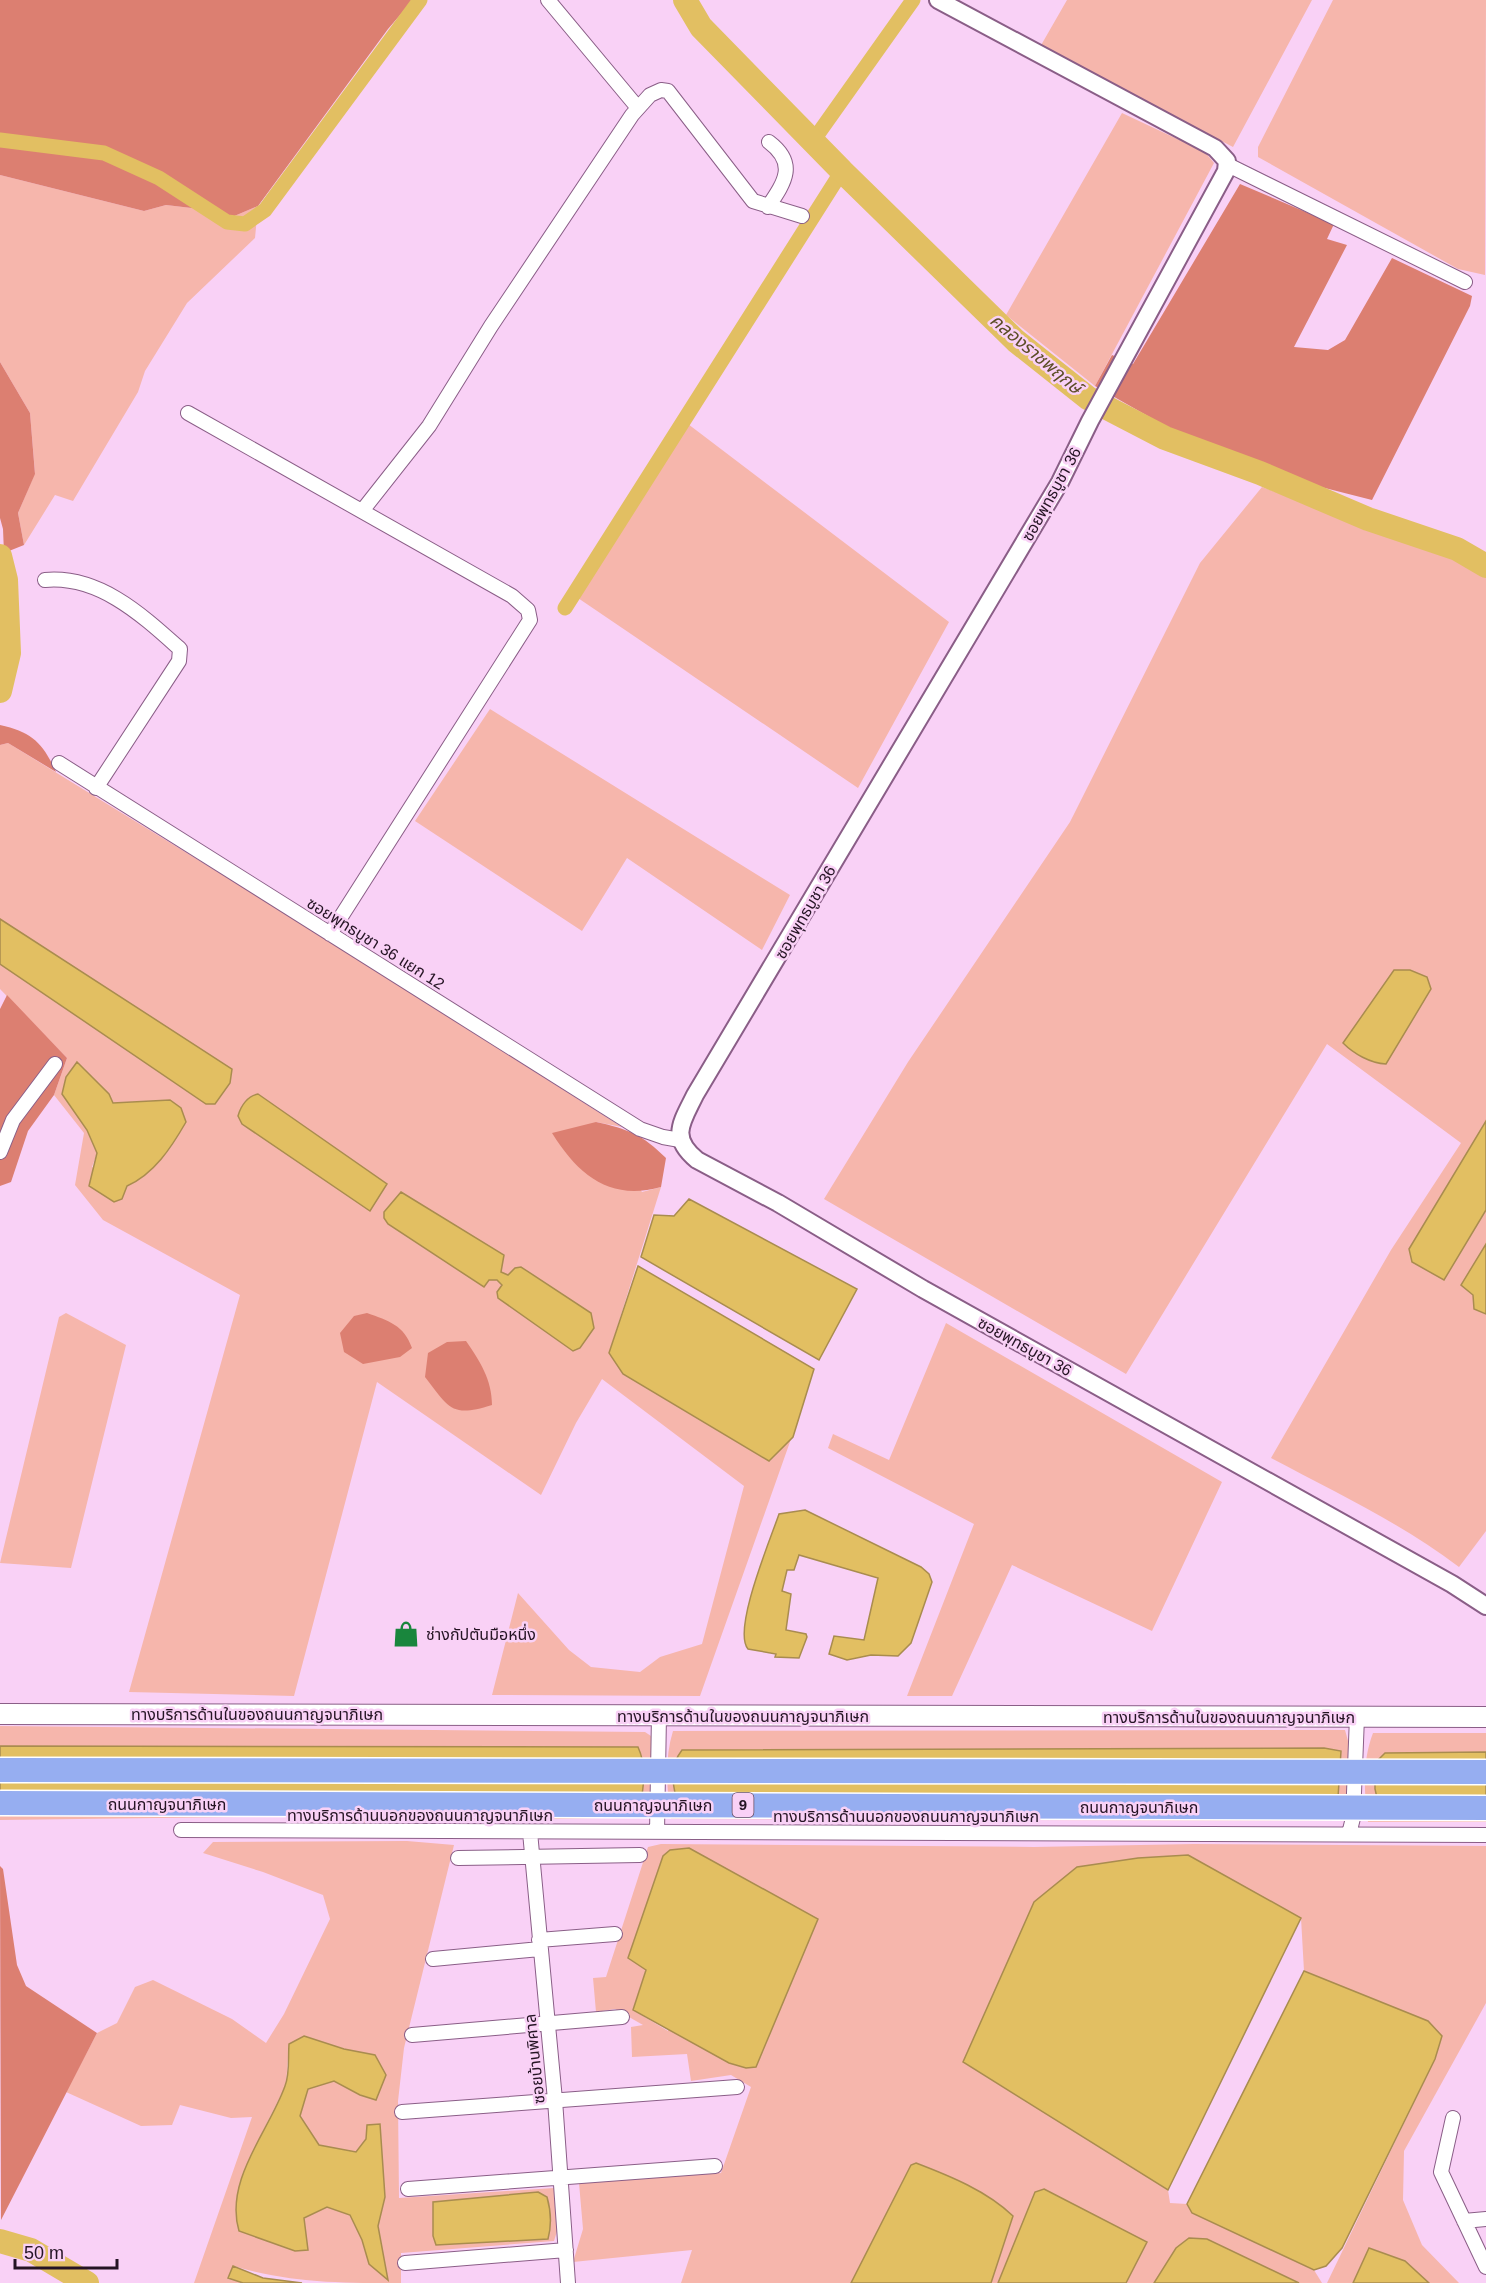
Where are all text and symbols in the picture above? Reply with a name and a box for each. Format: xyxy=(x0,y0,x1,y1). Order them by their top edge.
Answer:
water label: คลองราชพฤกษ์ xyxy=(986,310,1088,400)
street label: ซอยพุทธบูชา 36 xyxy=(1019,444,1085,544)
street label: ซอยพุทธบูชา 36 xyxy=(772,863,840,962)
street label: ซอยพุทธบูชา 36 แยก 12 xyxy=(303,894,448,994)
street label: ซอยพุทธบูชา 36 xyxy=(975,1314,1075,1380)
shop icon: ช่างกัปตันมือหนึ่ง xyxy=(391,1619,421,1649)
place label: ช่างกัปตันมือหนึ่ง xyxy=(426,1623,536,1643)
street label: ทางบริการด้านในของถนนกาญจนาภิเษก xyxy=(131,1706,383,1723)
street label: ทางบริการด้านในของถนนกาญจนาภิเษก xyxy=(617,1708,869,1725)
street label: ทางบริการด้านในของถนนกาญจนาภิเษก xyxy=(1103,1709,1355,1726)
road number: 9 xyxy=(732,1793,754,1817)
street label: ถนนกาญจนาภิเษก xyxy=(108,1796,226,1813)
street label: ถนนกาญจนาภิเษก xyxy=(594,1797,712,1814)
street label: ถนนกาญจนาภิเษก xyxy=(1080,1799,1198,1816)
street label: ทางบริการด้านนอกของถนนกาญจนาภิเษก xyxy=(287,1807,553,1824)
street label: ทางบริการด้านนอกของถนนกาญจนาภิเษก xyxy=(773,1808,1039,1825)
street label: ซอยบ้านพิศาล xyxy=(521,2013,548,2105)
scale bar xyxy=(15,2232,117,2270)
text: 50 m xyxy=(24,2243,64,2263)

